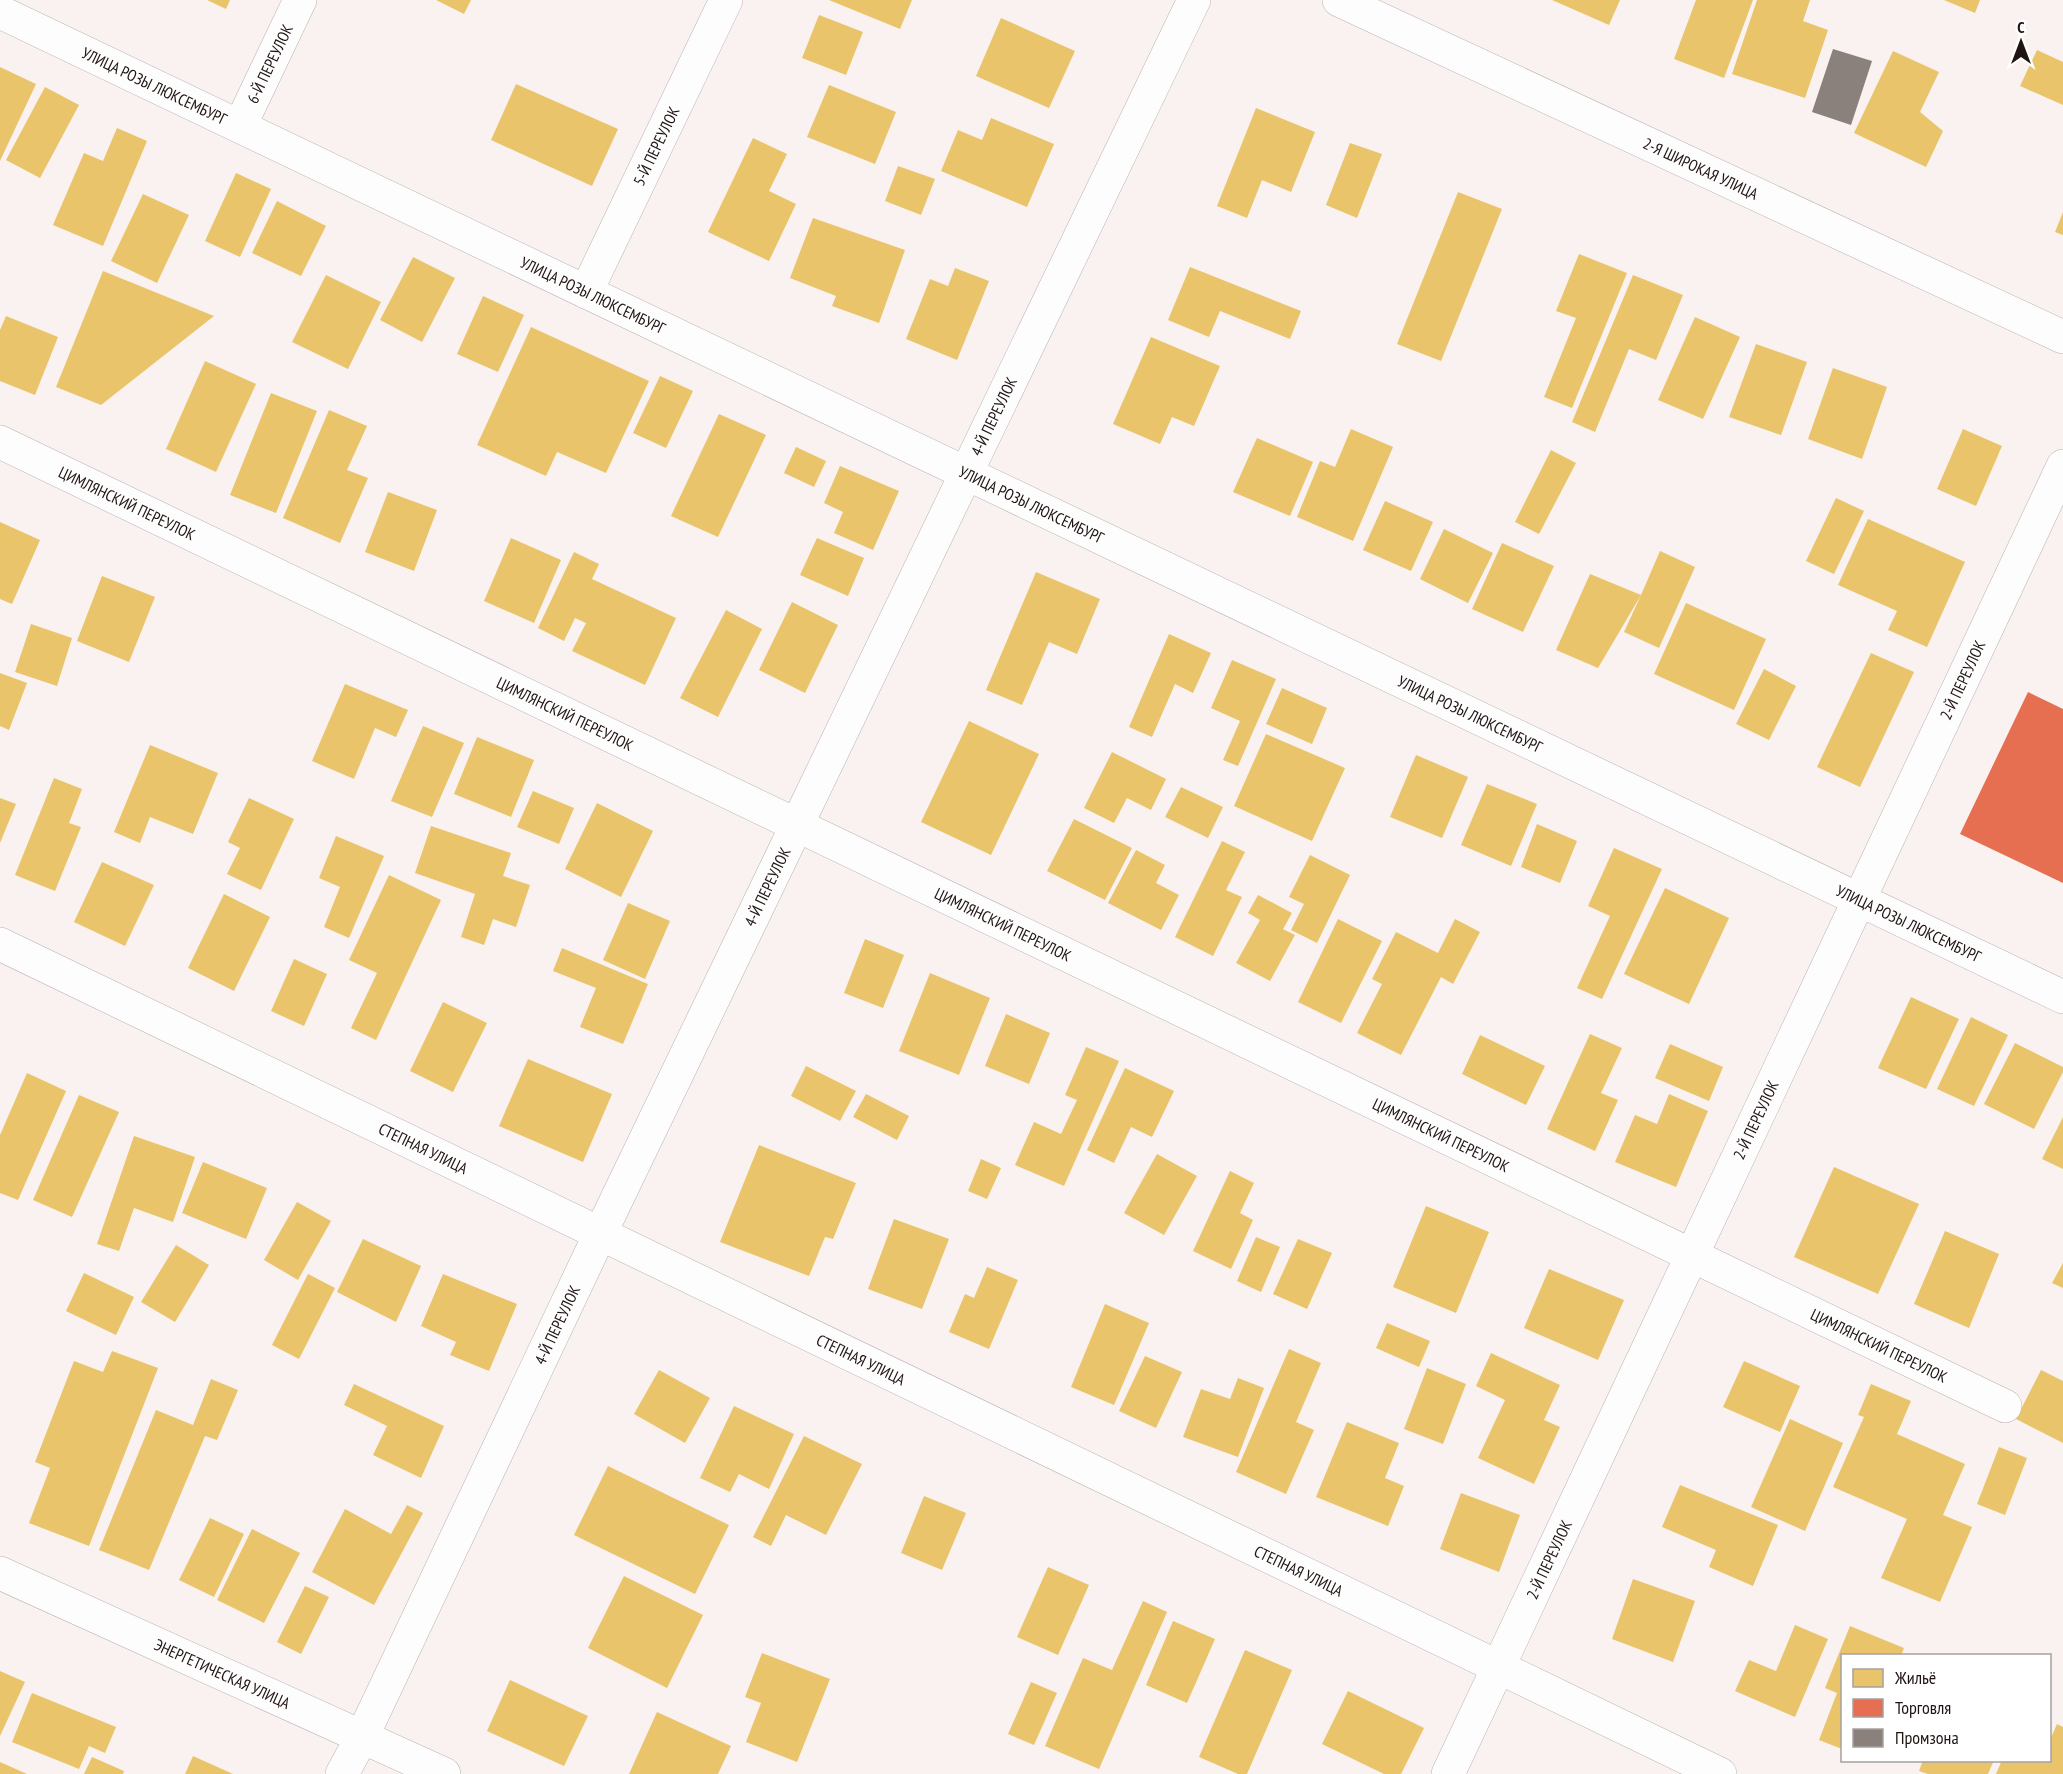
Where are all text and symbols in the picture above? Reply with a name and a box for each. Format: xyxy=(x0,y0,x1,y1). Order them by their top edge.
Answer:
north arrow xyxy=(1991,12,2051,72)
text: С xyxy=(2017,17,2025,37)
street label: 6-Й ПЕРЕУЛОК xyxy=(242,21,297,106)
street label: УЛИЦА РОЗЫ ЛЮКСЕМБУРГ xyxy=(79,43,230,129)
street label: 5-Й ПЕРЕУЛОК xyxy=(629,103,684,189)
street label: 2-Я ШИРОКАЯ УЛИЦА xyxy=(1640,133,1762,204)
street label: УЛИЦА РОЗЫ ЛЮКСЕМБУРГ xyxy=(517,252,669,338)
street label: 4-Й ПЕРЕУЛОК xyxy=(966,374,1021,459)
street label: УЛИЦА РОЗЫ ЛЮКСЕМБУРГ xyxy=(956,461,1107,548)
street label: ЦИМЛЯНСКИЙ ПЕРЕУЛОК xyxy=(56,462,199,544)
street label: 2-Й ПЕРЕУЛОК xyxy=(1935,637,1990,723)
street label: УЛИЦА РОЗЫ ЛЮКСЕМБУРГ xyxy=(1394,671,1546,757)
street label: ЦИМЛЯНСКИЙ ПЕРЕУЛОК xyxy=(494,672,637,755)
street label: 4-Й ПЕРЕУЛОК xyxy=(740,844,795,929)
street label: УЛИЦА РОЗЫ ЛЮКСЕМБУРГ xyxy=(1833,880,1984,966)
street label: ЦИМЛЯНСКИЙ ПЕРЕУЛОК xyxy=(932,883,1075,966)
street label: 2-Й ПЕРЕУЛОК xyxy=(1728,1077,1783,1163)
street label: ЦИМЛЯНСКИЙ ПЕРЕУЛОК xyxy=(1370,1094,1513,1176)
street label: СТЕПНАЯ УЛИЦА xyxy=(376,1118,471,1178)
street label: 4-Й ПЕРЕУЛОК xyxy=(530,1282,584,1368)
street label: ЦИМЛЯНСКИЙ ПЕРЕУЛОК xyxy=(1808,1304,1951,1387)
street label: СТЕПНАЯ УЛИЦА xyxy=(813,1330,909,1390)
street label: 2-Й ПЕРЕУЛОК xyxy=(1522,1517,1576,1602)
street label: СТЕПНАЯ УЛИЦА xyxy=(1251,1541,1347,1601)
street label: ЭНЕРГЕТИЧЕСКАЯ УЛИЦА xyxy=(151,1634,294,1713)
legend xyxy=(1841,1654,2051,1762)
text: Жильё xyxy=(1894,1666,1936,1689)
text: Торговля xyxy=(1895,1696,1951,1719)
text: Промзона xyxy=(1895,1726,1959,1749)

